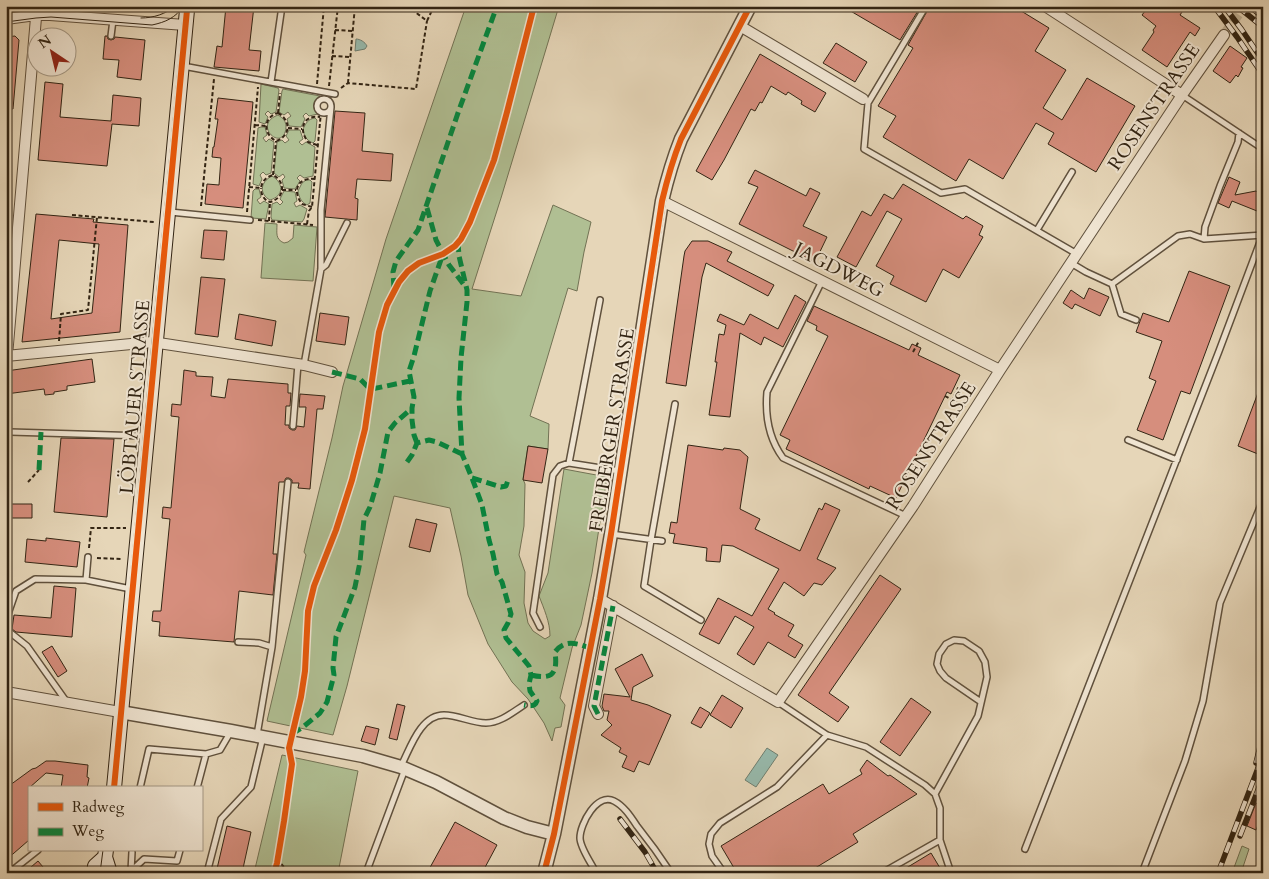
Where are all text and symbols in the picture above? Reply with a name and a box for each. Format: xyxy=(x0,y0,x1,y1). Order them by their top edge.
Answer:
north arrow xyxy=(28,28,78,78)
text: N xyxy=(34,30,55,53)
street label: ROSENSTRASSE xyxy=(1102,38,1206,176)
street label: JAGDWEG xyxy=(787,235,889,304)
street label: LÖBTAUER STRASSE xyxy=(114,299,156,495)
street label: FREIBERGER STRASSE xyxy=(583,326,641,534)
street label: ROSENSTRASSE xyxy=(880,377,982,515)
legend xyxy=(28,786,202,852)
text: Radweg xyxy=(72,797,125,817)
text: Weg xyxy=(71,821,104,841)

